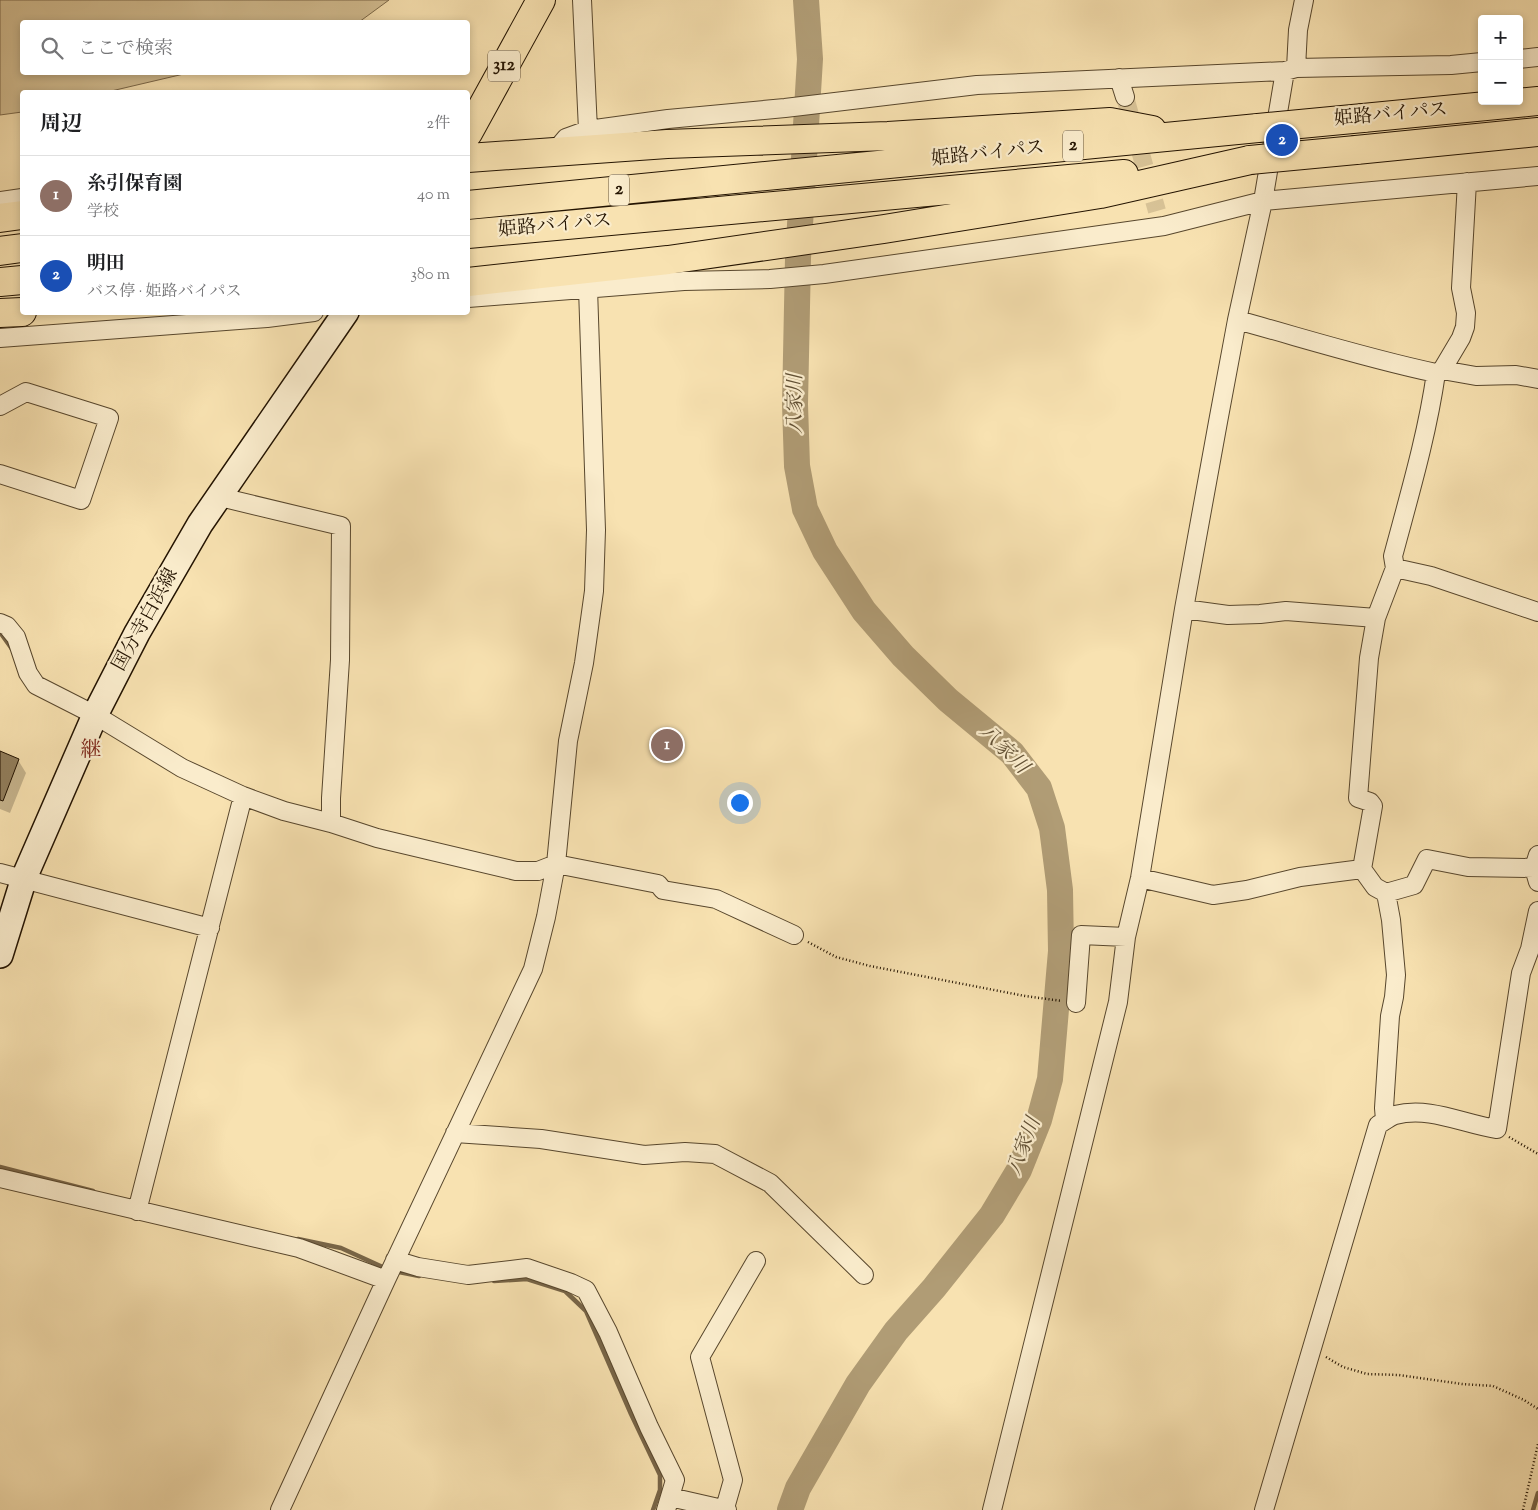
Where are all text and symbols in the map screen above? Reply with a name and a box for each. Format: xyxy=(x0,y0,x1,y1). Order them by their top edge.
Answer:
map controls xyxy=(1478,15,1523,105)
button: + xyxy=(1478,15,1523,60)
search box xyxy=(20,20,470,75)
icon: search xyxy=(38,34,66,62)
text: ここで検索 xyxy=(78,36,173,63)
road number: 312 xyxy=(488,50,520,82)
button: − xyxy=(1478,60,1523,105)
street label: 姫路バイパス xyxy=(1333,97,1449,133)
text: 周辺 xyxy=(40,110,82,140)
text: 2件 xyxy=(427,113,450,136)
pin: 2 xyxy=(1266,121,1298,159)
road number: 2 xyxy=(1063,130,1083,162)
street label: 姫路バイパス xyxy=(930,135,1046,173)
text: 糸引保育園 xyxy=(87,171,182,198)
road number: 2 xyxy=(609,174,629,206)
text: 1 xyxy=(53,184,59,207)
text: 40 m xyxy=(417,184,450,207)
text: 学校 xyxy=(87,201,119,224)
street label: 姫路バイパス xyxy=(497,208,613,244)
text: 明田 xyxy=(87,251,125,278)
text: 2 xyxy=(52,264,60,287)
text: 380 m xyxy=(410,264,450,287)
text: バス停 · 姫路バイパス xyxy=(87,281,242,304)
water label: 八家川 xyxy=(782,372,811,434)
street label: 国分寺白浜線 xyxy=(107,564,185,676)
water label: 八家川 xyxy=(972,719,1036,783)
pin: 1 xyxy=(651,726,683,764)
district label: 継 xyxy=(81,736,102,766)
your location xyxy=(727,790,753,816)
water label: 八家川 xyxy=(1001,1112,1050,1180)

